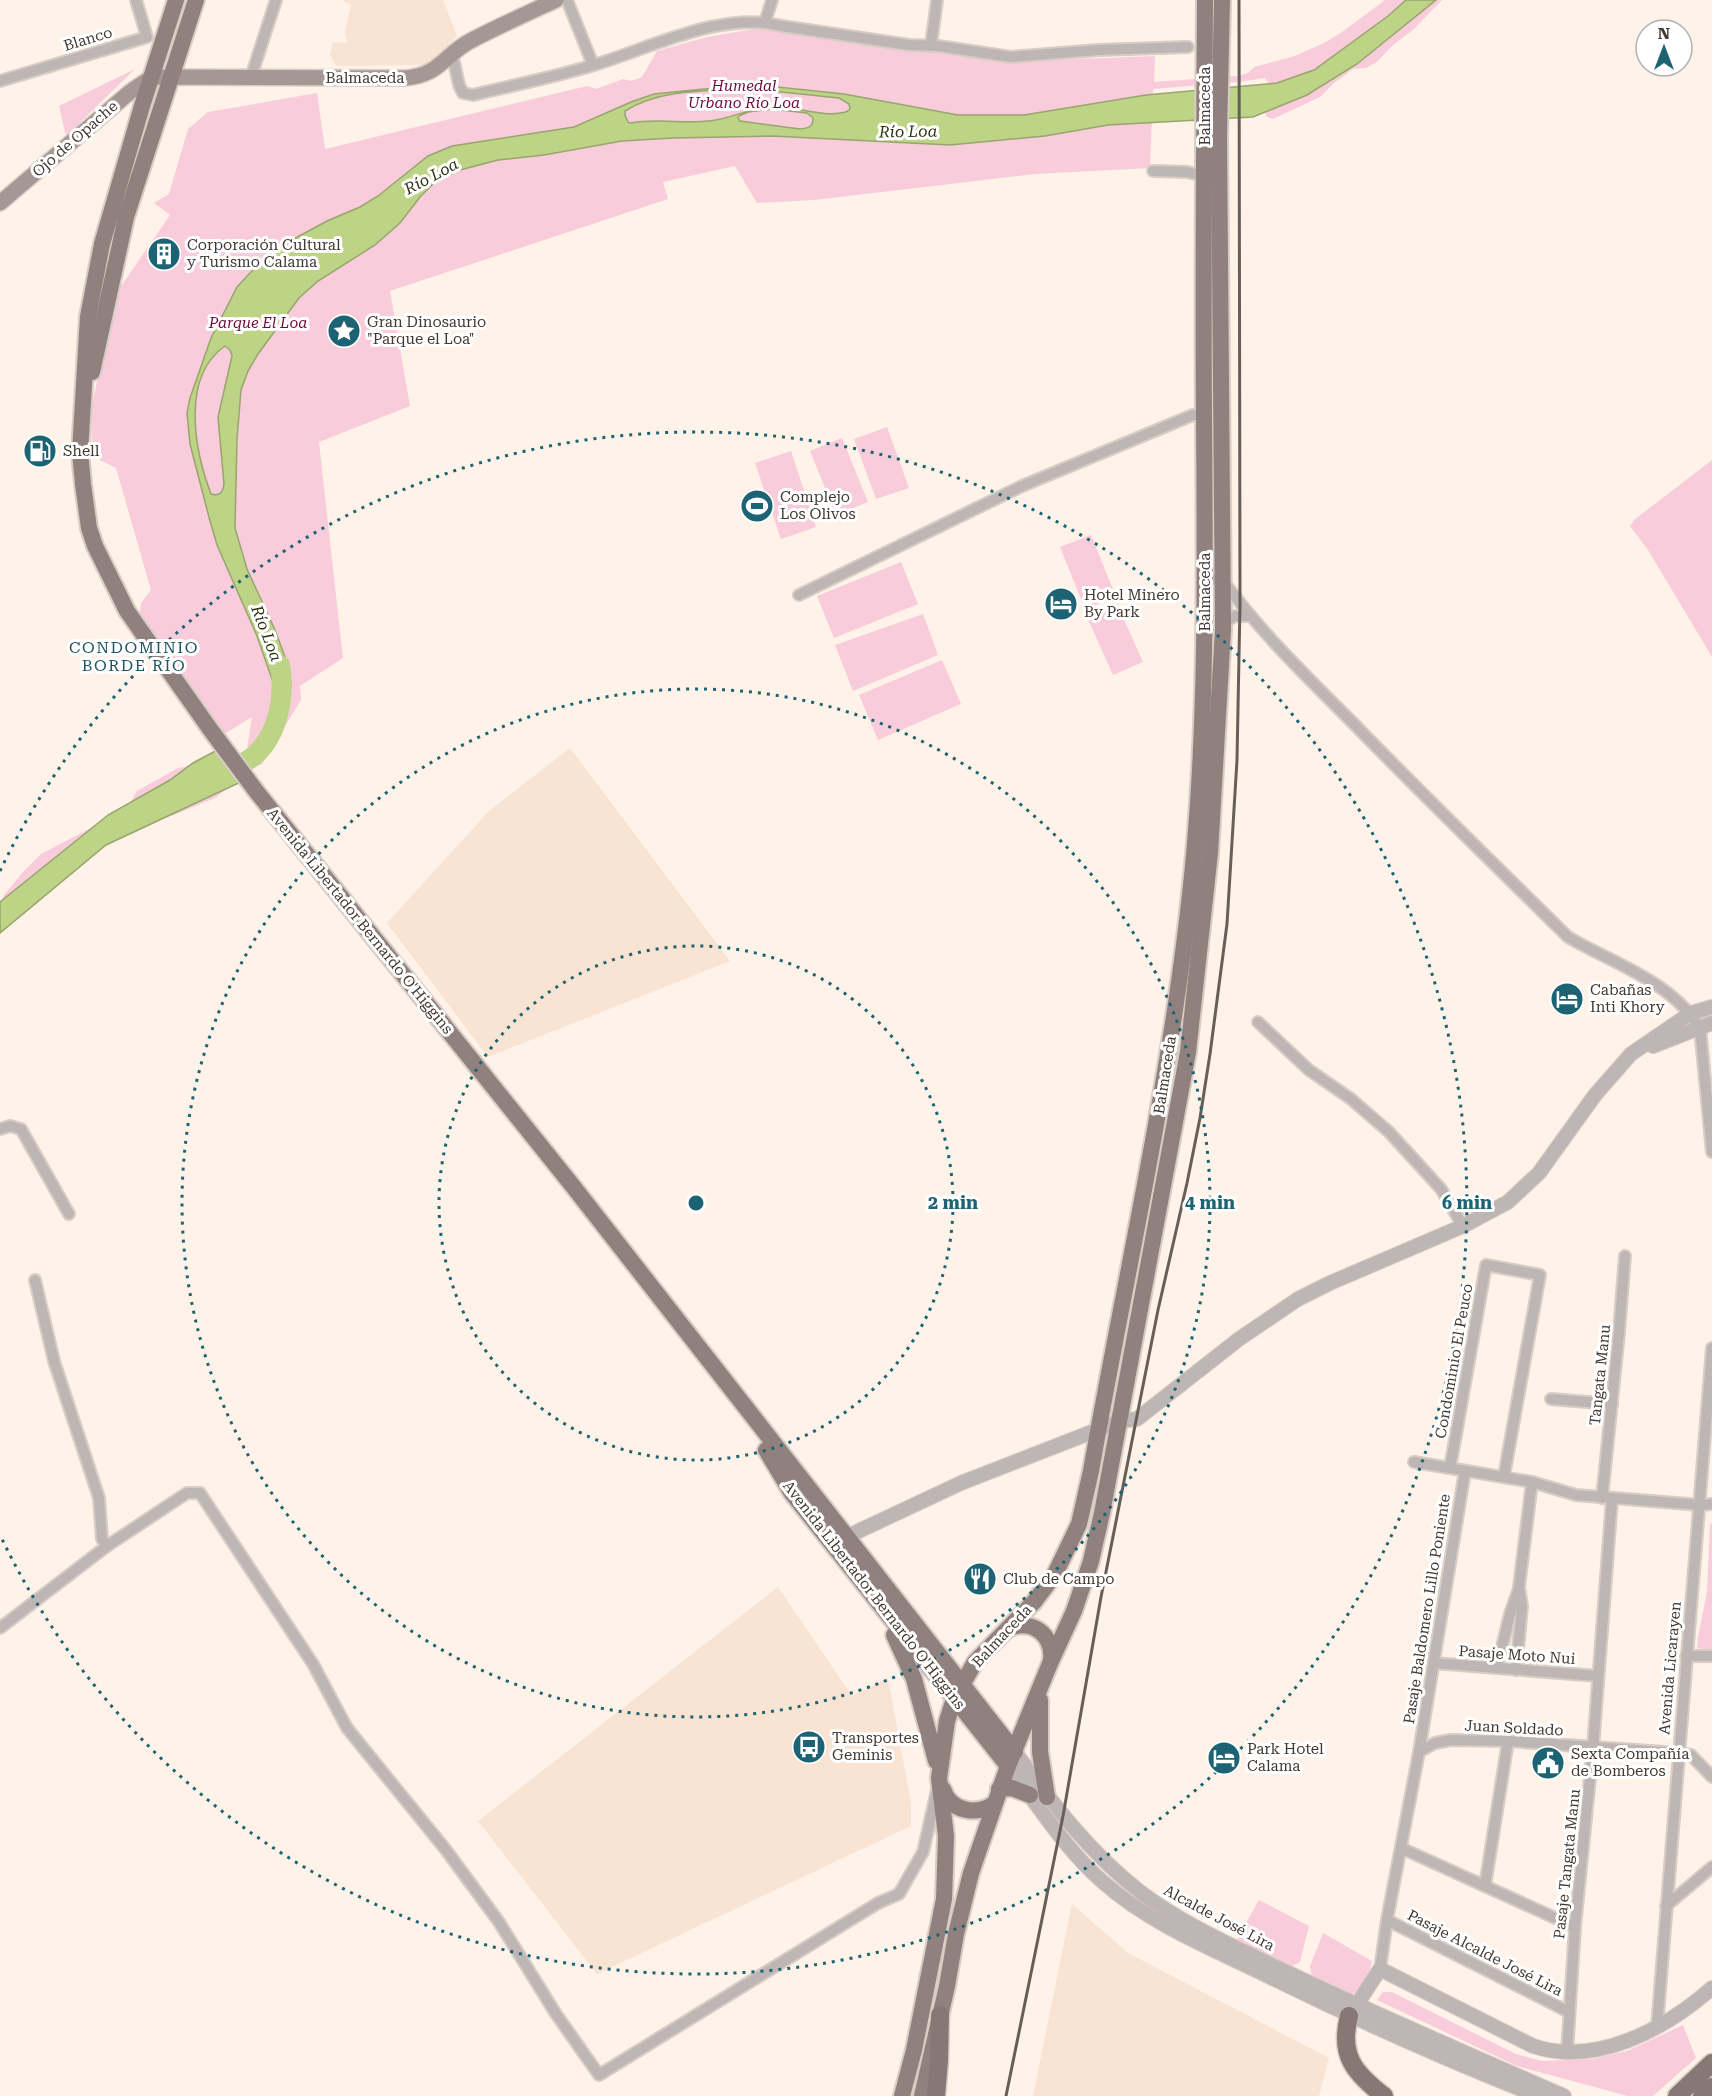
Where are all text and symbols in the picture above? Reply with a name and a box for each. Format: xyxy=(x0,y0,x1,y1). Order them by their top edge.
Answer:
north arrow xyxy=(1634,18,1694,78)
street label: Blanco xyxy=(61,23,115,55)
text: N xyxy=(1658,24,1670,43)
street label: Balmaceda xyxy=(1196,67,1214,145)
street label: Balmaceda xyxy=(326,69,404,87)
park label: Humedal Urbano Río Loa xyxy=(688,77,800,112)
street label: Ojo de Opache xyxy=(29,97,121,181)
water label: Río Loa xyxy=(878,121,938,142)
water label: Río Loa xyxy=(400,154,462,199)
building icon: Corporación Cultural y Turismo Calama xyxy=(146,236,182,272)
place label: Corporación Cultural y Turismo Calama xyxy=(187,236,341,271)
place icon: Gran Dinosaurio "Parque el Loa" xyxy=(326,313,362,349)
place label: Gran Dinosaurio "Parque el Loa" xyxy=(367,313,486,348)
park label: Parque El Loa xyxy=(208,314,307,332)
fuel station icon: Shell xyxy=(22,433,58,469)
place label: Shell xyxy=(63,442,100,460)
sports icon: Complejo Los Olivos xyxy=(739,488,775,524)
place label: Complejo Los Olivos xyxy=(780,488,856,523)
street label: Balmaceda xyxy=(1196,553,1214,631)
hotel icon: Hotel Minero By Park xyxy=(1043,586,1079,622)
place label: Hotel Minero By Park xyxy=(1084,586,1180,621)
water label: Río Loa xyxy=(247,602,286,664)
district label: CONDOMINIO BORDE RÍO xyxy=(69,638,199,675)
street label: Avenida Libertador Bernardo O'Higgins xyxy=(263,804,457,1038)
hotel icon: Cabañas Inti Khory xyxy=(1549,981,1585,1017)
place label: Cabañas Inti Khory xyxy=(1590,981,1665,1016)
street label: Balmaceda xyxy=(1150,1035,1180,1115)
text: 2 min xyxy=(928,1192,978,1213)
text: 4 min xyxy=(1185,1192,1235,1213)
text: 6 min xyxy=(1442,1192,1492,1213)
centre of rings xyxy=(686,1193,706,1213)
street label: Condominio El Peuco xyxy=(1432,1282,1476,1440)
street label: Tangata Manu xyxy=(1586,1323,1614,1427)
street label: Avenida Libertador Bernardo O'Higgins xyxy=(779,1477,969,1713)
street label: Pasaje Baldomero Lillo Poniente xyxy=(1400,1493,1454,1725)
restaurant icon: Club de Campo xyxy=(962,1561,998,1597)
place label: Club de Campo xyxy=(1003,1570,1114,1588)
street label: Avenida Licarayen xyxy=(1655,1600,1685,1735)
street label: Balmaceda xyxy=(969,1601,1035,1671)
street label: Pasaje Moto Nui xyxy=(1458,1642,1576,1668)
street label: Juan Soldado xyxy=(1464,1716,1564,1740)
bus stop icon: Transportes Geminis xyxy=(791,1729,827,1765)
place label: Transportes Geminis xyxy=(832,1729,919,1764)
hotel icon: Park Hotel Calama xyxy=(1206,1740,1242,1776)
place label: Park Hotel Calama xyxy=(1247,1740,1324,1775)
public building icon: Sexta Compañía de Bomberos xyxy=(1530,1745,1566,1781)
place label: Sexta Compañía de Bomberos xyxy=(1571,1745,1689,1780)
street label: Pasaje Tangata Manu xyxy=(1550,1787,1584,1940)
street label: Alcalde José Lira xyxy=(1161,1881,1277,1955)
street label: Pasaje Alcalde José Lira xyxy=(1404,1906,1566,2000)

